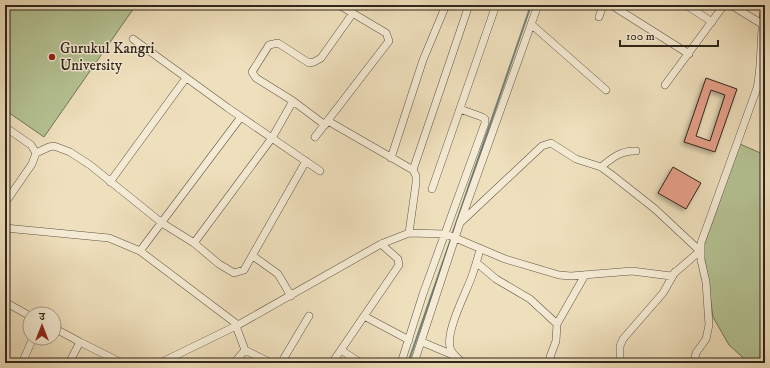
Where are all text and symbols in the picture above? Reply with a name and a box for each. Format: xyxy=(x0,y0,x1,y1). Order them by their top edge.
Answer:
scale bar xyxy=(620,22,718,48)
text: 100 m xyxy=(626,29,655,44)
place label: Gurukul Kangri University xyxy=(60,39,155,75)
marker: Gurukul Kangri University xyxy=(47,52,57,62)
north arrow xyxy=(22,306,62,346)
text: उ xyxy=(38,310,46,324)

